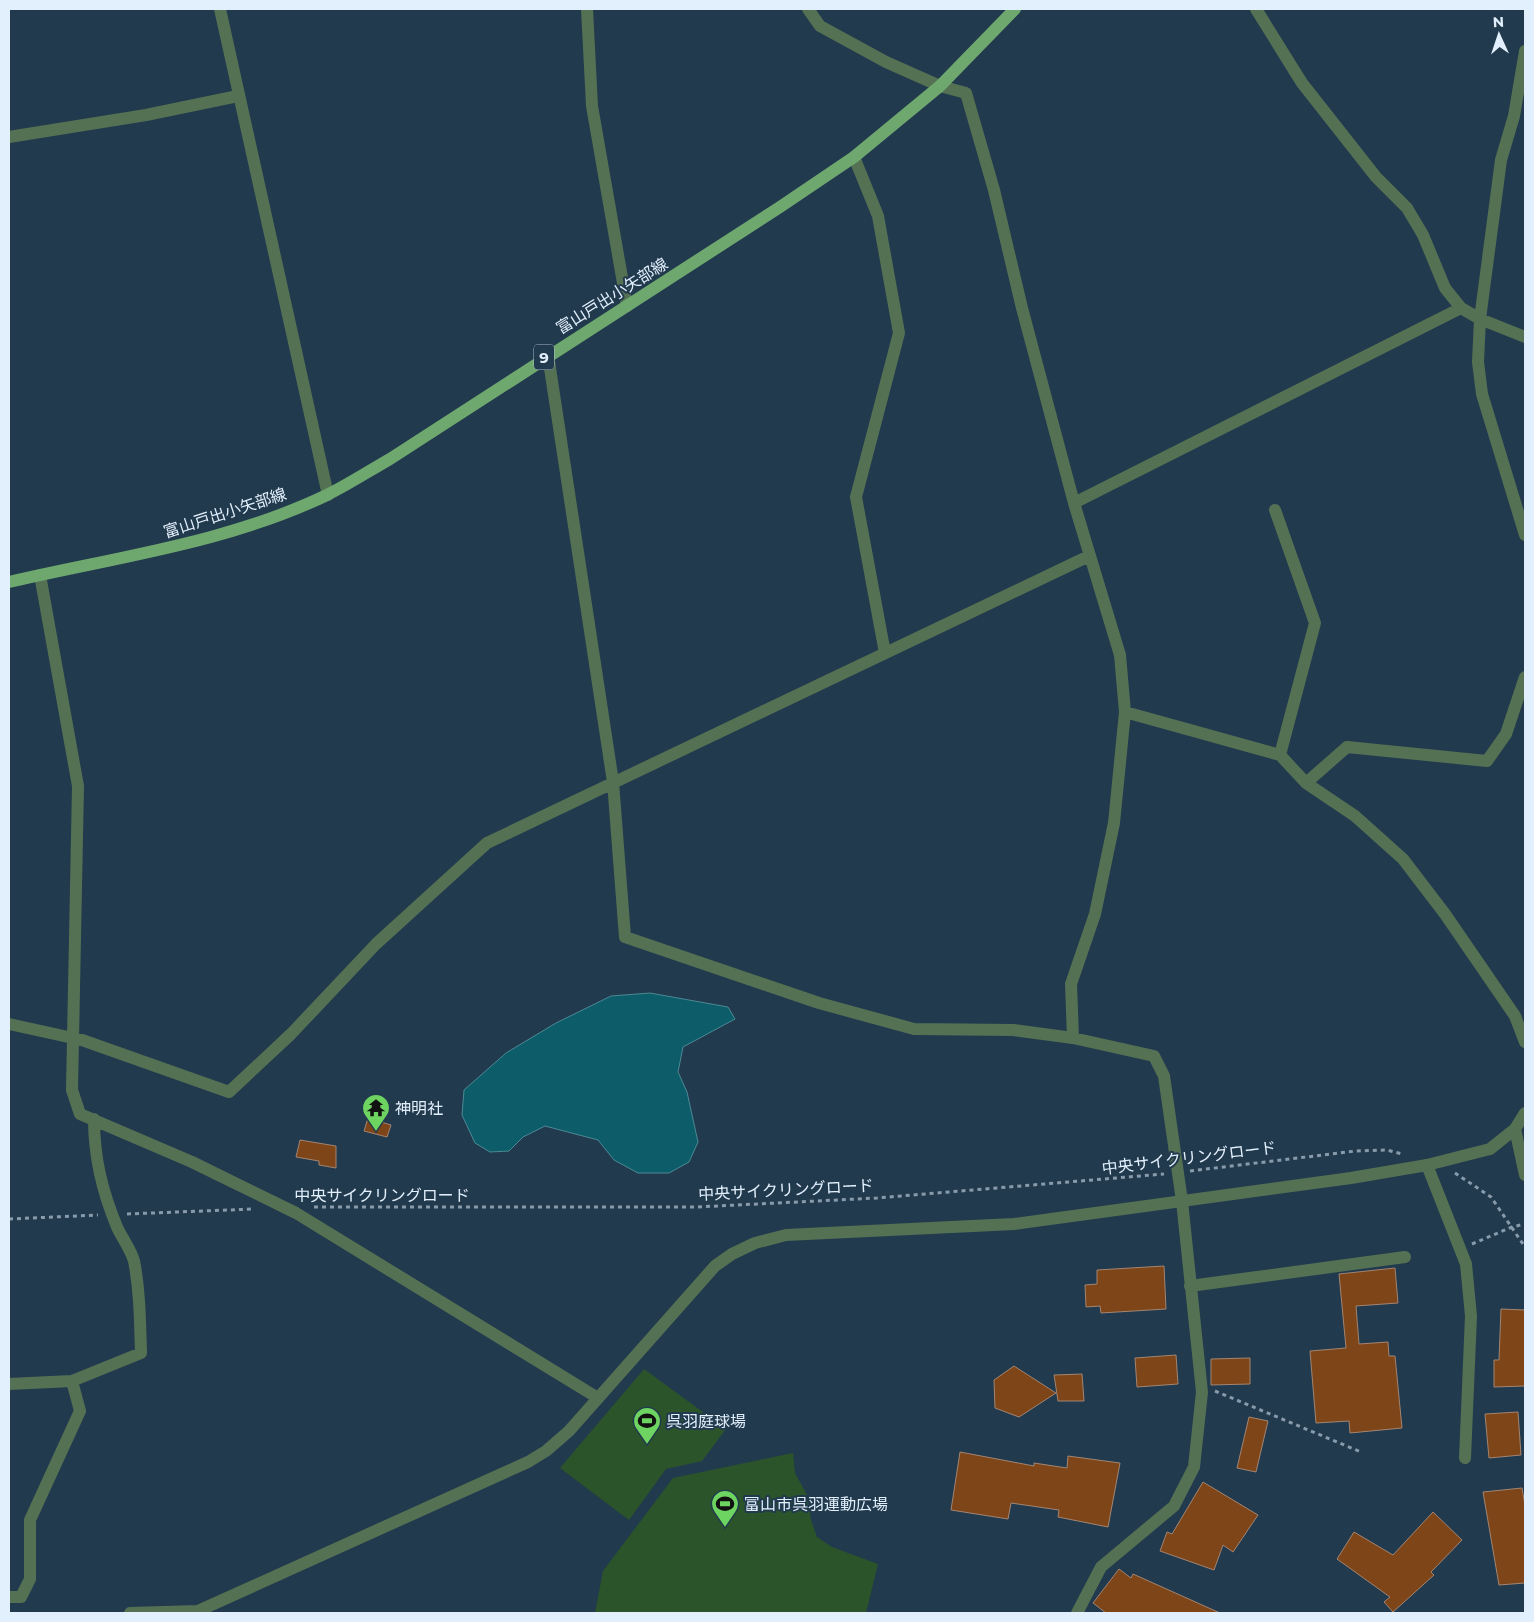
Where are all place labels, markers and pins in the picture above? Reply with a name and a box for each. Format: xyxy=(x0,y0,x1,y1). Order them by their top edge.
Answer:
temple icon: 神明社 xyxy=(361,1093,391,1132)
place label: 神明社 xyxy=(395,1099,443,1118)
sports icon: 呉羽庭球場 xyxy=(632,1406,662,1445)
place label: 呉羽庭球場 xyxy=(666,1412,746,1431)
sports icon: 富山市呉羽運動広場 xyxy=(710,1489,740,1528)
place label: 富山市呉羽運動広場 xyxy=(744,1495,888,1514)

